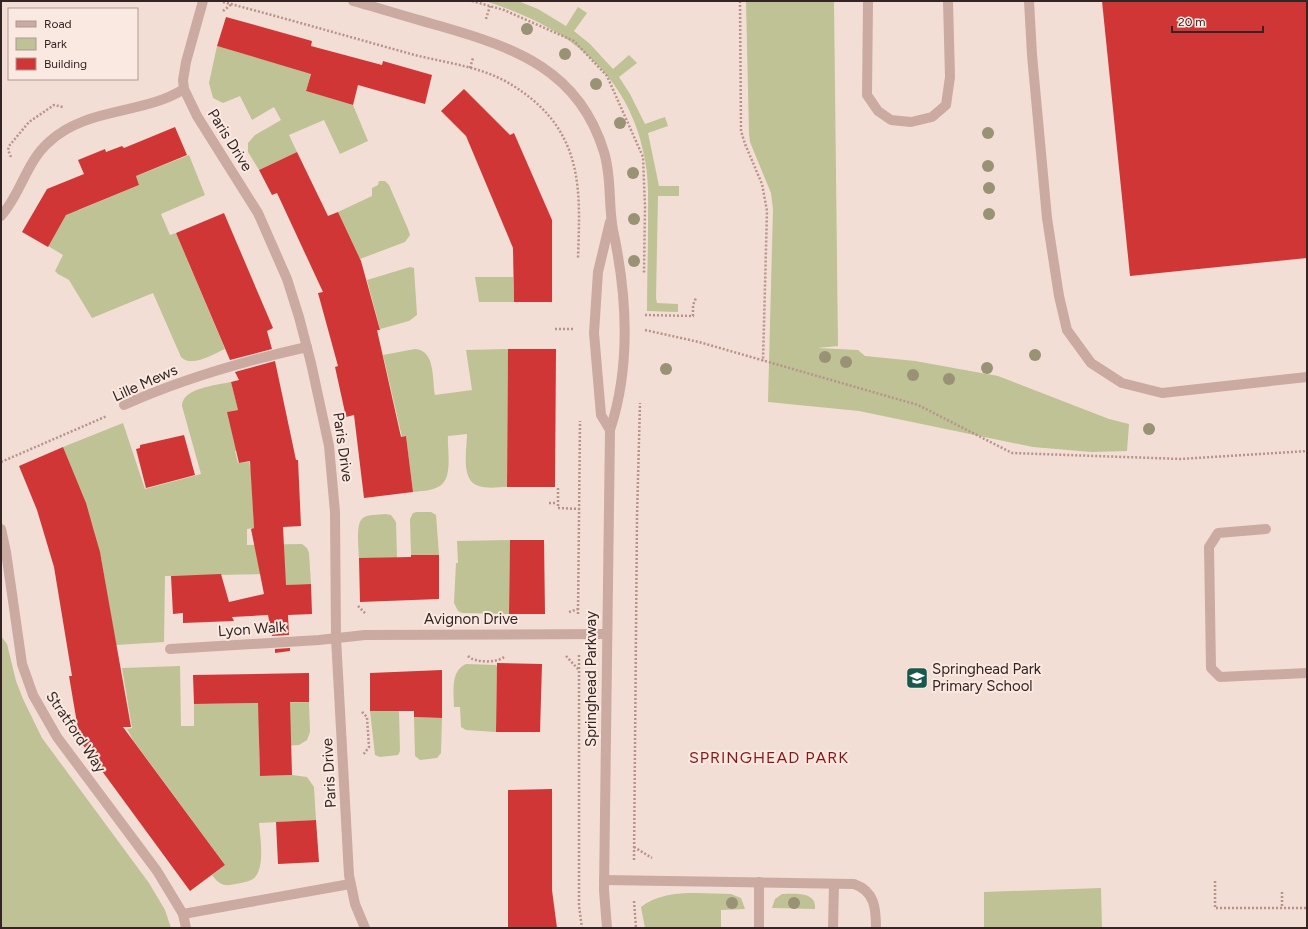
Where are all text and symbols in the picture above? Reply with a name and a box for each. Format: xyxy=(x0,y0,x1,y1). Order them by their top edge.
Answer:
legend xyxy=(8,8,138,80)
scale bar xyxy=(1172,8,1263,34)
text: 20 m xyxy=(1178,15,1206,29)
text: Road xyxy=(44,17,72,31)
text: Park xyxy=(44,37,67,51)
text: Building xyxy=(44,57,87,71)
street label: Paris Drive xyxy=(204,105,256,175)
street label: Lille Mews xyxy=(110,361,180,405)
street label: Paris Drive xyxy=(329,411,357,483)
street label: Avignon Drive xyxy=(424,610,518,628)
street label: Springhead Parkway xyxy=(582,611,600,747)
street label: Lyon Walk xyxy=(217,618,287,640)
place label: Springhead Park Primary School xyxy=(932,660,1042,695)
school or university icon: Springhead Park Primary School xyxy=(904,665,930,691)
street label: Stratford Way xyxy=(42,688,110,776)
street label: Paris Drive xyxy=(318,738,340,808)
district label: SPRINGHEAD PARK xyxy=(689,748,849,767)

